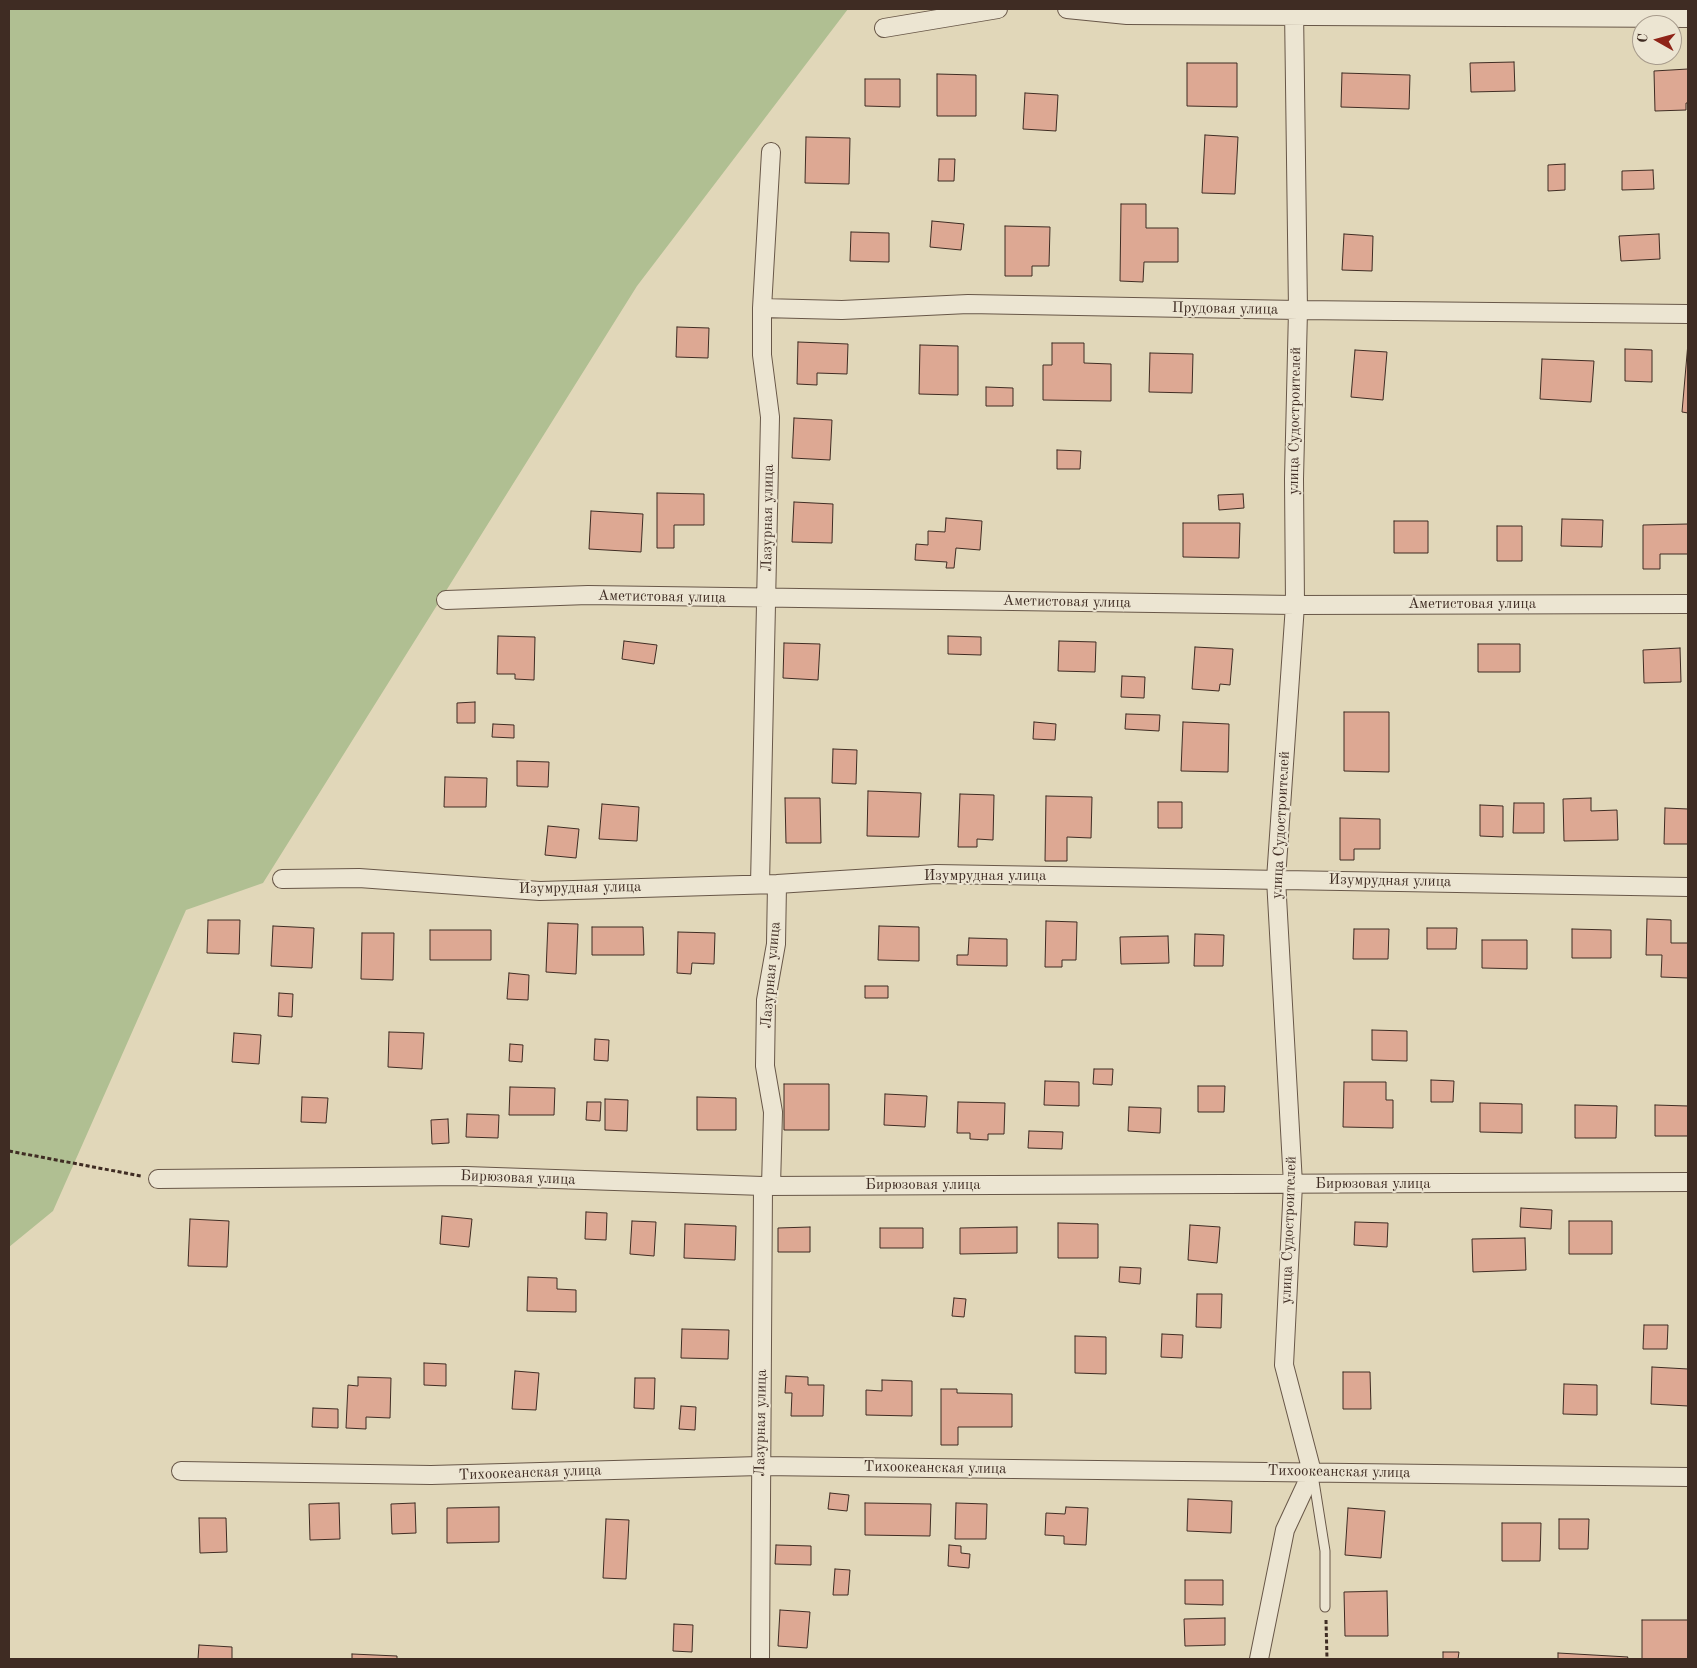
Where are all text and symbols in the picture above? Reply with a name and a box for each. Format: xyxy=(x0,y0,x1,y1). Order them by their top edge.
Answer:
north arrow xyxy=(1632,15,1682,65)
text: С xyxy=(1636,33,1651,44)
street label: Прудовая улица xyxy=(1172,299,1278,319)
street label: улица Судостроителей xyxy=(1285,347,1305,495)
street label: Лазурная улица xyxy=(758,464,778,572)
street label: Аметистовая улица xyxy=(598,587,726,607)
street label: Аметистовая улица xyxy=(1003,592,1131,612)
street label: Аметистовая улица xyxy=(1408,595,1536,613)
street label: улица Судостроителей xyxy=(1268,751,1294,899)
street label: Изумрудная улица xyxy=(924,867,1046,885)
street label: Изумрудная улица xyxy=(1329,871,1451,891)
street label: Изумрудная улица xyxy=(519,878,641,898)
street label: Лазурная улица xyxy=(757,921,785,1029)
street label: улица Судостроителей xyxy=(1277,1156,1301,1304)
street label: Бирюзовая улица xyxy=(460,1167,576,1189)
street label: Бирюзовая улица xyxy=(1315,1175,1431,1193)
street label: Бирюзовая улица xyxy=(865,1176,981,1194)
street label: Лазурная улица xyxy=(751,1369,771,1477)
street label: Тихоокеанская улица xyxy=(863,1458,1007,1478)
street label: Тихоокеанская улица xyxy=(458,1462,602,1484)
street label: Тихоокеанская улица xyxy=(1267,1462,1411,1482)

